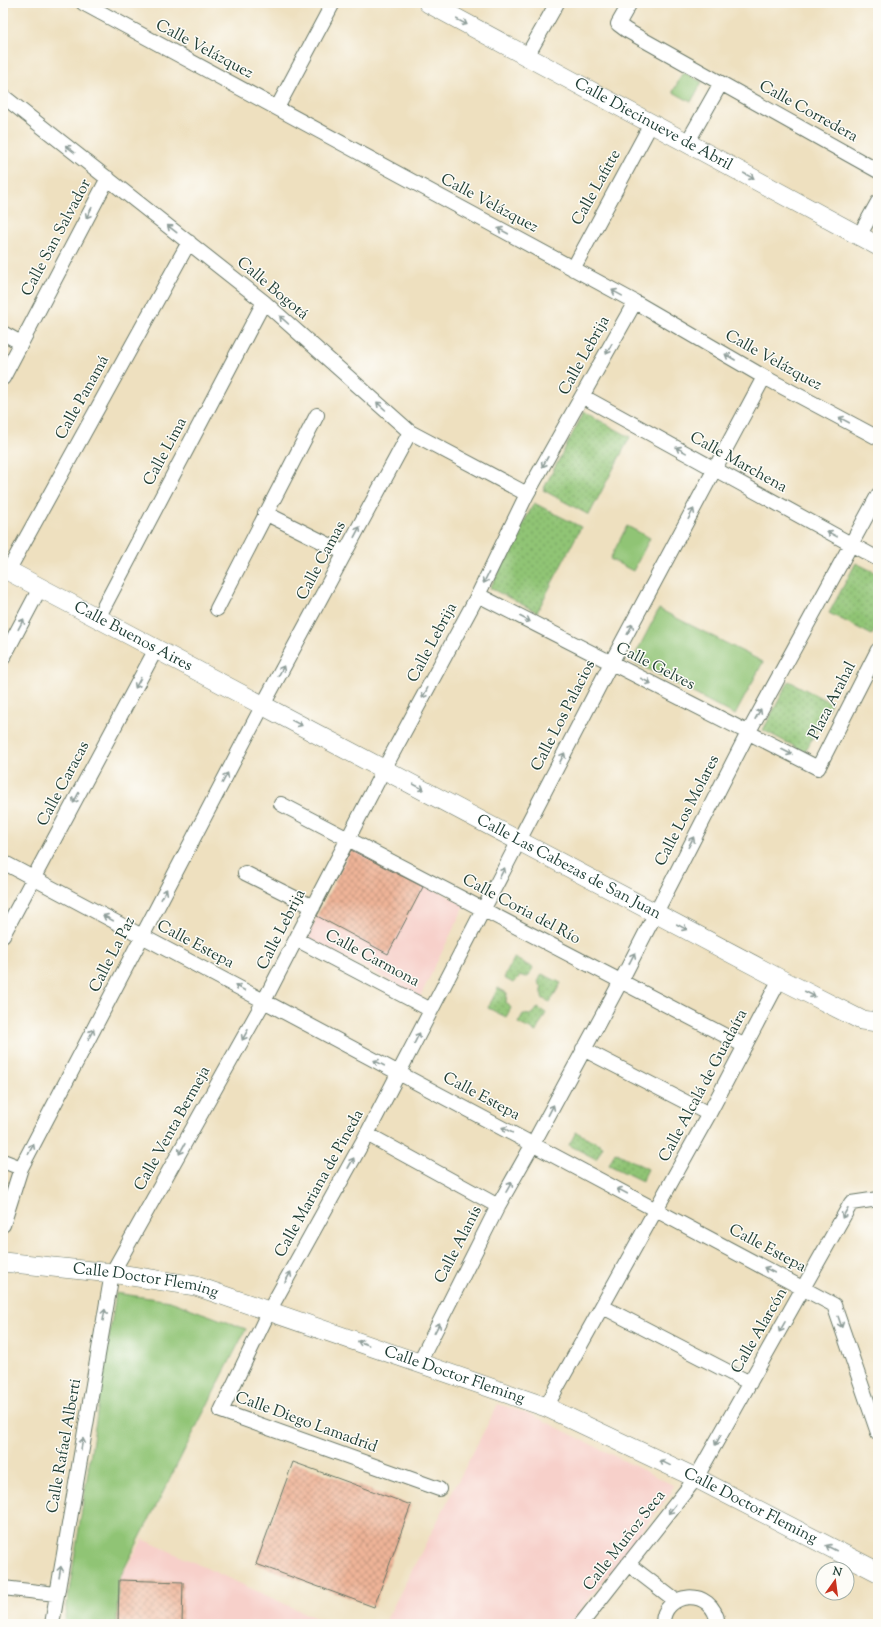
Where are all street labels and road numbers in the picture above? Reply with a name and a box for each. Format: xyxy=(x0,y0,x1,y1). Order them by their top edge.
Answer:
street label: Calle Velázquez xyxy=(151,15,257,85)
street label: Calle Diecinueve de Abril xyxy=(570,72,737,177)
street label: Calle Corredera xyxy=(754,75,862,149)
street label: Calle Lafitte xyxy=(567,146,627,230)
street label: Calle Velázquez xyxy=(436,169,542,239)
street label: Calle San Salvador xyxy=(16,175,98,301)
street label: Calle Bogotá xyxy=(231,252,313,326)
street label: Calle Lebrija xyxy=(554,312,617,400)
street label: Calle Velázquez xyxy=(720,325,826,397)
street label: Calle Panamá xyxy=(50,351,116,444)
street label: Calle Lima xyxy=(138,413,194,490)
street label: Calle Marchena xyxy=(685,427,791,500)
street label: Calle Camas xyxy=(292,517,352,605)
street label: Calle Buenos Aires xyxy=(69,596,196,678)
street label: Calle Lebrija xyxy=(402,598,464,687)
street label: Calle Gelves xyxy=(611,637,699,697)
street label: Calle Los Palacios xyxy=(526,656,602,776)
street label: Plaza Arahal xyxy=(803,657,863,744)
street label: Calle Caracas xyxy=(32,737,96,831)
street label: Calle Los Molares xyxy=(650,751,726,871)
street label: Calle Las Cabezas de San Juan xyxy=(472,809,666,926)
street label: Calle Coria del Río xyxy=(458,869,584,951)
street label: Calle Lebrija xyxy=(252,885,312,974)
street label: Calle La Paz xyxy=(84,913,142,997)
street label: Calle Estepa xyxy=(152,915,238,975)
street label: Calle Carmona xyxy=(321,924,424,994)
street label: Calle Alcalá de Guadaíra xyxy=(654,1005,754,1167)
street label: Calle Venta Bermeja xyxy=(129,1062,217,1196)
street label: Calle Estepa xyxy=(438,1067,524,1127)
street label: Calle Mariana de Pineda xyxy=(270,1105,371,1262)
street label: Calle Alanís xyxy=(430,1202,488,1288)
street label: Calle Estepa xyxy=(724,1219,810,1279)
street label: Calle Doctor Fleming xyxy=(72,1258,222,1305)
street label: Calle Alarcón xyxy=(726,1283,794,1378)
street label: Calle Doctor Fleming xyxy=(381,1340,528,1410)
street label: Calle Rafael Alberti xyxy=(42,1376,88,1515)
street label: Calle Diego Lamadrid xyxy=(232,1387,380,1459)
street label: Calle Doctor Fleming xyxy=(680,1462,821,1550)
street label: Calle Muñoz Seca xyxy=(578,1485,672,1596)

